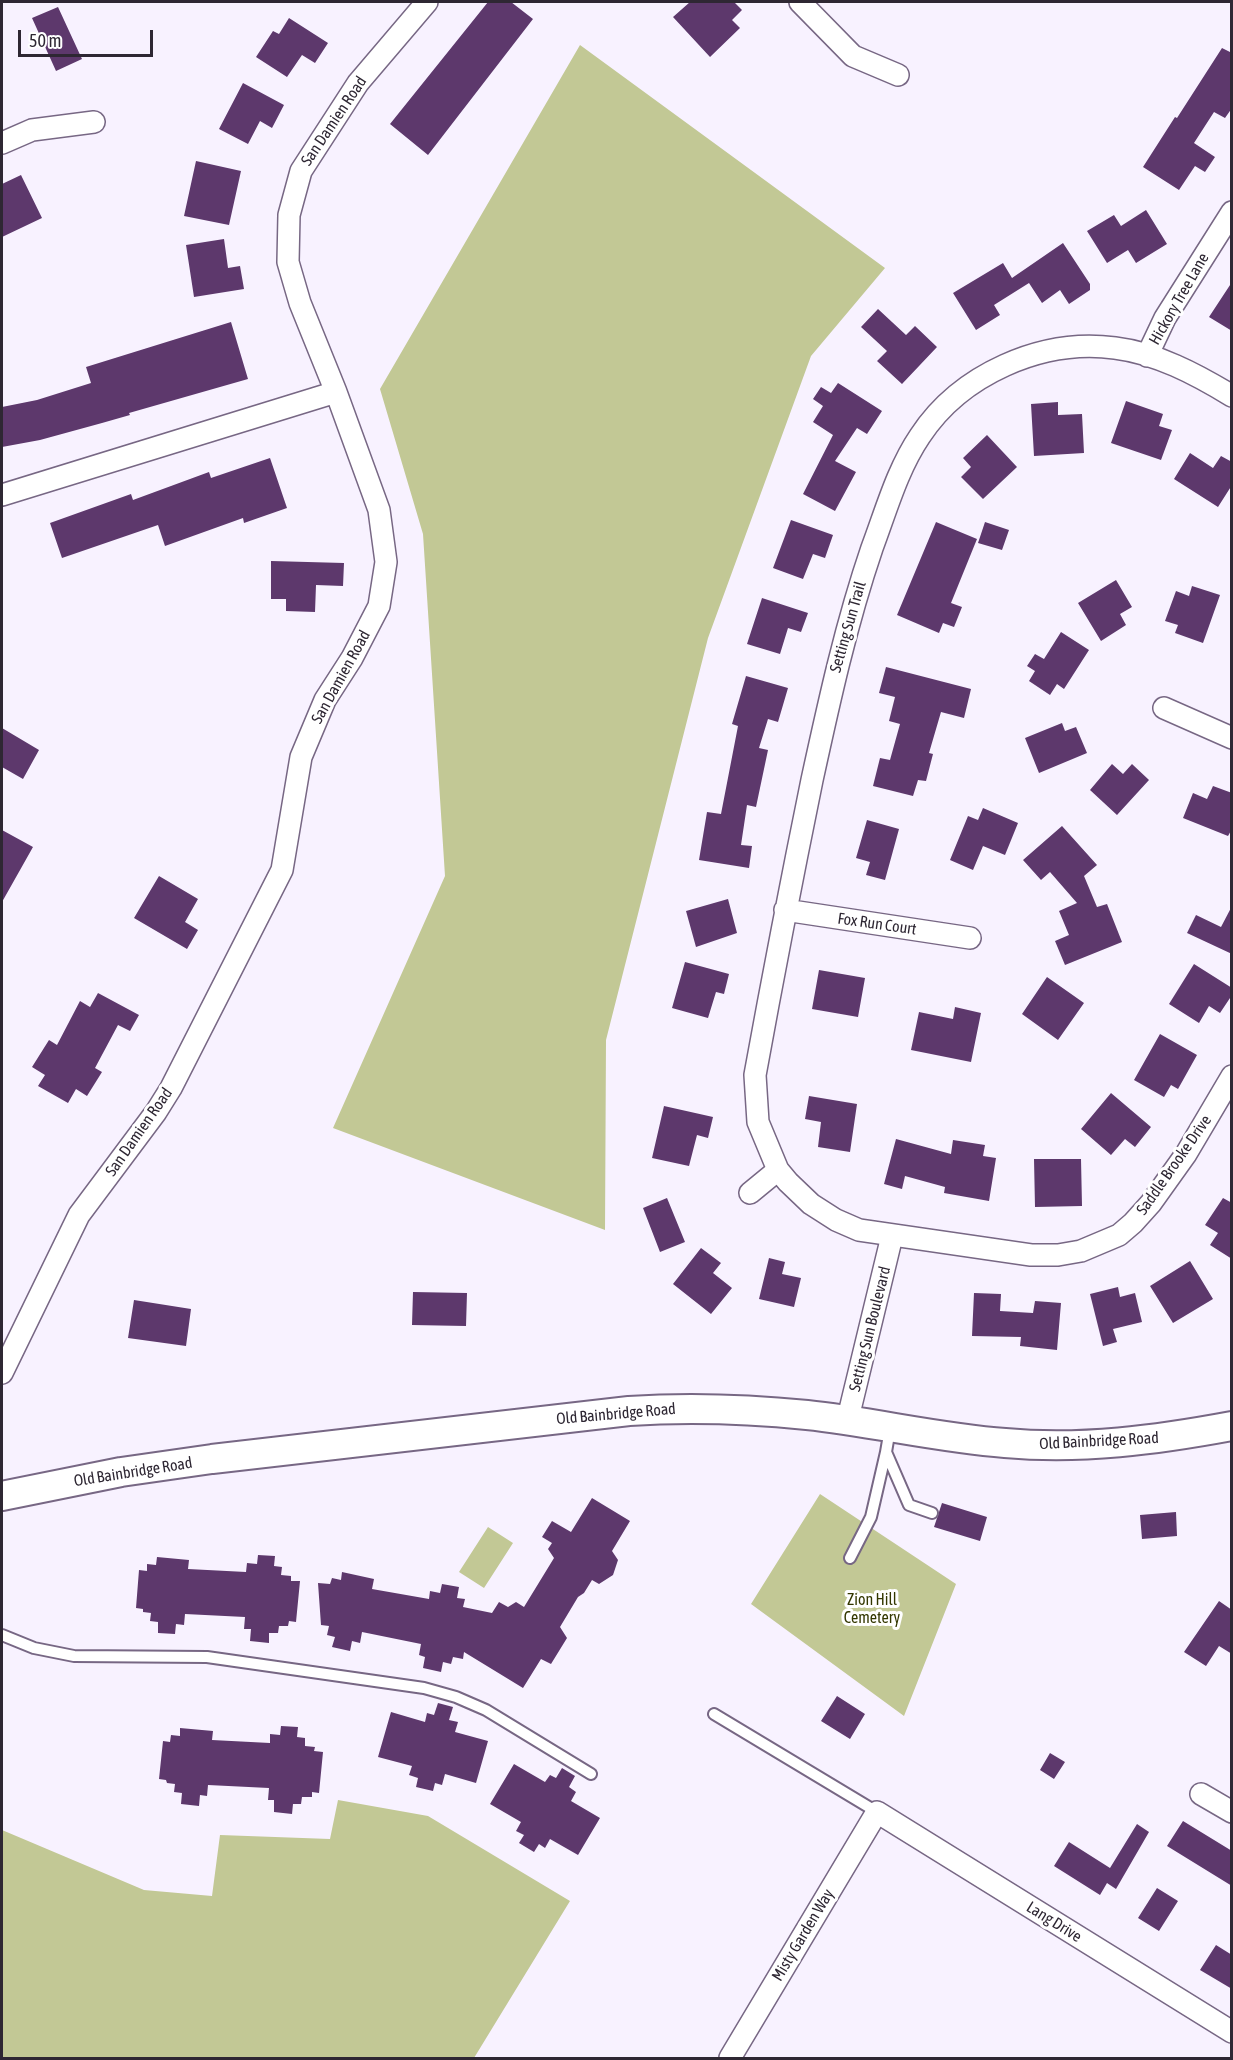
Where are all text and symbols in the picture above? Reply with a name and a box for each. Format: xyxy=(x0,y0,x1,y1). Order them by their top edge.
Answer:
scale bar xyxy=(21,18,156,56)
text: 50 m xyxy=(29,30,61,51)
street label: San Damien Road xyxy=(297,73,371,169)
street label: Hickory Tree Lane xyxy=(1145,250,1213,348)
street label: Setting Sun Trail xyxy=(826,579,870,675)
street label: San Damien Road xyxy=(308,627,374,727)
street label: Fox Run Court xyxy=(836,909,918,939)
street label: San Damien Road xyxy=(101,1084,177,1180)
street label: Saddle Brooke Drive xyxy=(1132,1111,1216,1219)
street label: Setting Sun Boulevard xyxy=(845,1264,895,1394)
street label: Old Bainbridge Road xyxy=(555,1399,677,1429)
street label: Old Bainbridge Road xyxy=(1039,1428,1159,1454)
street label: Old Bainbridge Road xyxy=(72,1453,194,1491)
park label: Zion Hill Cemetery xyxy=(844,1590,900,1628)
street label: Misty Garden Way xyxy=(768,1885,838,1985)
street label: Lang Drive xyxy=(1023,1898,1085,1946)

